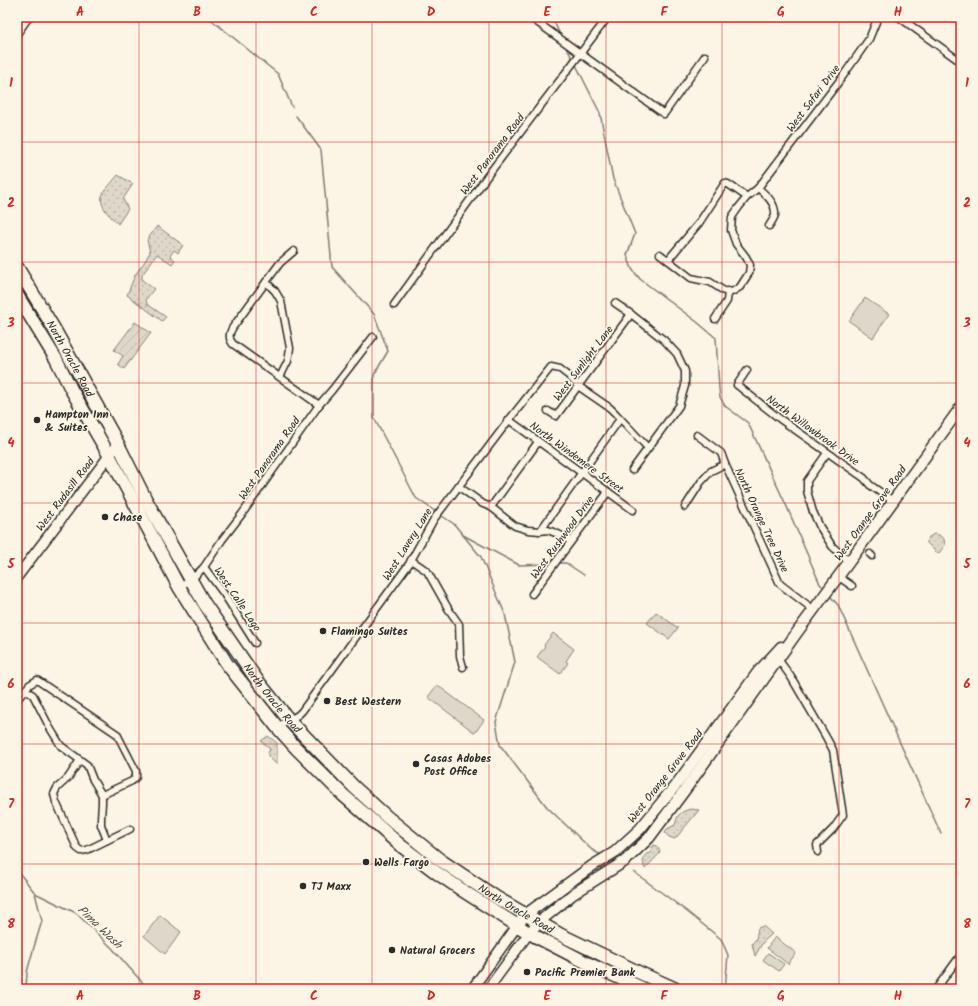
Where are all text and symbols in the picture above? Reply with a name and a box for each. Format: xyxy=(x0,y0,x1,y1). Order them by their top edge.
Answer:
text: A xyxy=(76,2,84,23)
text: B xyxy=(193,2,201,23)
text: C xyxy=(310,2,318,23)
text: D xyxy=(427,2,436,23)
text: E xyxy=(543,2,551,23)
text: F xyxy=(660,2,668,23)
text: G xyxy=(777,2,785,23)
text: H xyxy=(894,2,903,23)
street label: West Safari Drive xyxy=(782,61,845,136)
text: 1 xyxy=(9,73,13,94)
text: 1 xyxy=(965,73,969,94)
street label: West Panorama Road xyxy=(456,110,530,199)
text: 2 xyxy=(7,193,15,214)
text: 2 xyxy=(963,193,971,214)
text: 3 xyxy=(6,313,15,334)
text: 3 xyxy=(962,313,971,334)
street label: North Oracle Road xyxy=(41,317,98,401)
street label: West Sunlight Lane xyxy=(549,322,618,405)
street label: North Willowbrook Drive xyxy=(762,391,863,471)
place label: Hampton Inn & Suites xyxy=(45,406,109,437)
street label: West Panorama Road xyxy=(234,413,306,504)
marker: Hampton Inn & Suites xyxy=(32,415,42,425)
street label: North Windemere Street xyxy=(526,417,628,499)
text: 4 xyxy=(7,433,15,454)
text: 4 xyxy=(963,433,971,454)
street label: West Rudasill Road xyxy=(32,453,100,535)
street label: West Orange Grove Road xyxy=(830,462,912,565)
street label: North Orange Tree Drive xyxy=(729,465,793,576)
street label: West Rushwood Drive xyxy=(526,492,599,583)
street label: West Lavery Lane xyxy=(378,505,437,584)
place label: Chase xyxy=(113,509,143,527)
marker: Chase xyxy=(100,512,110,522)
text: 5 xyxy=(7,554,16,575)
text: 5 xyxy=(963,554,972,575)
street label: West Calle Lago xyxy=(209,564,266,636)
place label: Flamingo Suites xyxy=(331,623,409,641)
marker: Flamingo Suites xyxy=(318,626,328,636)
street label: North Oracle Road xyxy=(238,660,306,738)
text: 6 xyxy=(7,674,15,695)
text: 6 xyxy=(963,674,971,695)
place label: Best Western xyxy=(335,693,401,711)
marker: Best Western xyxy=(322,696,332,706)
street label: West Orange Grove Road xyxy=(624,726,708,827)
place label: Casas Adobes Post Office xyxy=(424,750,492,781)
marker: Casas Adobes Post Office xyxy=(411,759,421,769)
text: 7 xyxy=(8,794,15,815)
text: 7 xyxy=(964,794,971,815)
place label: Wells Fargo xyxy=(374,854,429,872)
marker: Wells Fargo xyxy=(361,857,371,867)
place label: TJ Maxx xyxy=(311,878,352,896)
street label: North Oracle Road xyxy=(474,880,557,939)
marker: TJ Maxx xyxy=(298,881,308,891)
water label: Pima Wash xyxy=(73,901,127,955)
text: 8 xyxy=(7,914,15,935)
text: 8 xyxy=(963,914,971,935)
place label: Natural Grocers xyxy=(400,942,476,960)
marker: Natural Grocers xyxy=(387,945,397,955)
place label: Pacific Premier Bank xyxy=(535,964,636,982)
marker: Pacific Premier Bank xyxy=(522,967,532,977)
text: A xyxy=(76,986,84,1006)
text: B xyxy=(193,986,201,1006)
text: C xyxy=(310,986,318,1006)
text: D xyxy=(427,986,436,1006)
text: E xyxy=(543,986,551,1006)
text: F xyxy=(660,986,668,1006)
text: G xyxy=(777,986,785,1006)
text: H xyxy=(894,986,903,1006)

